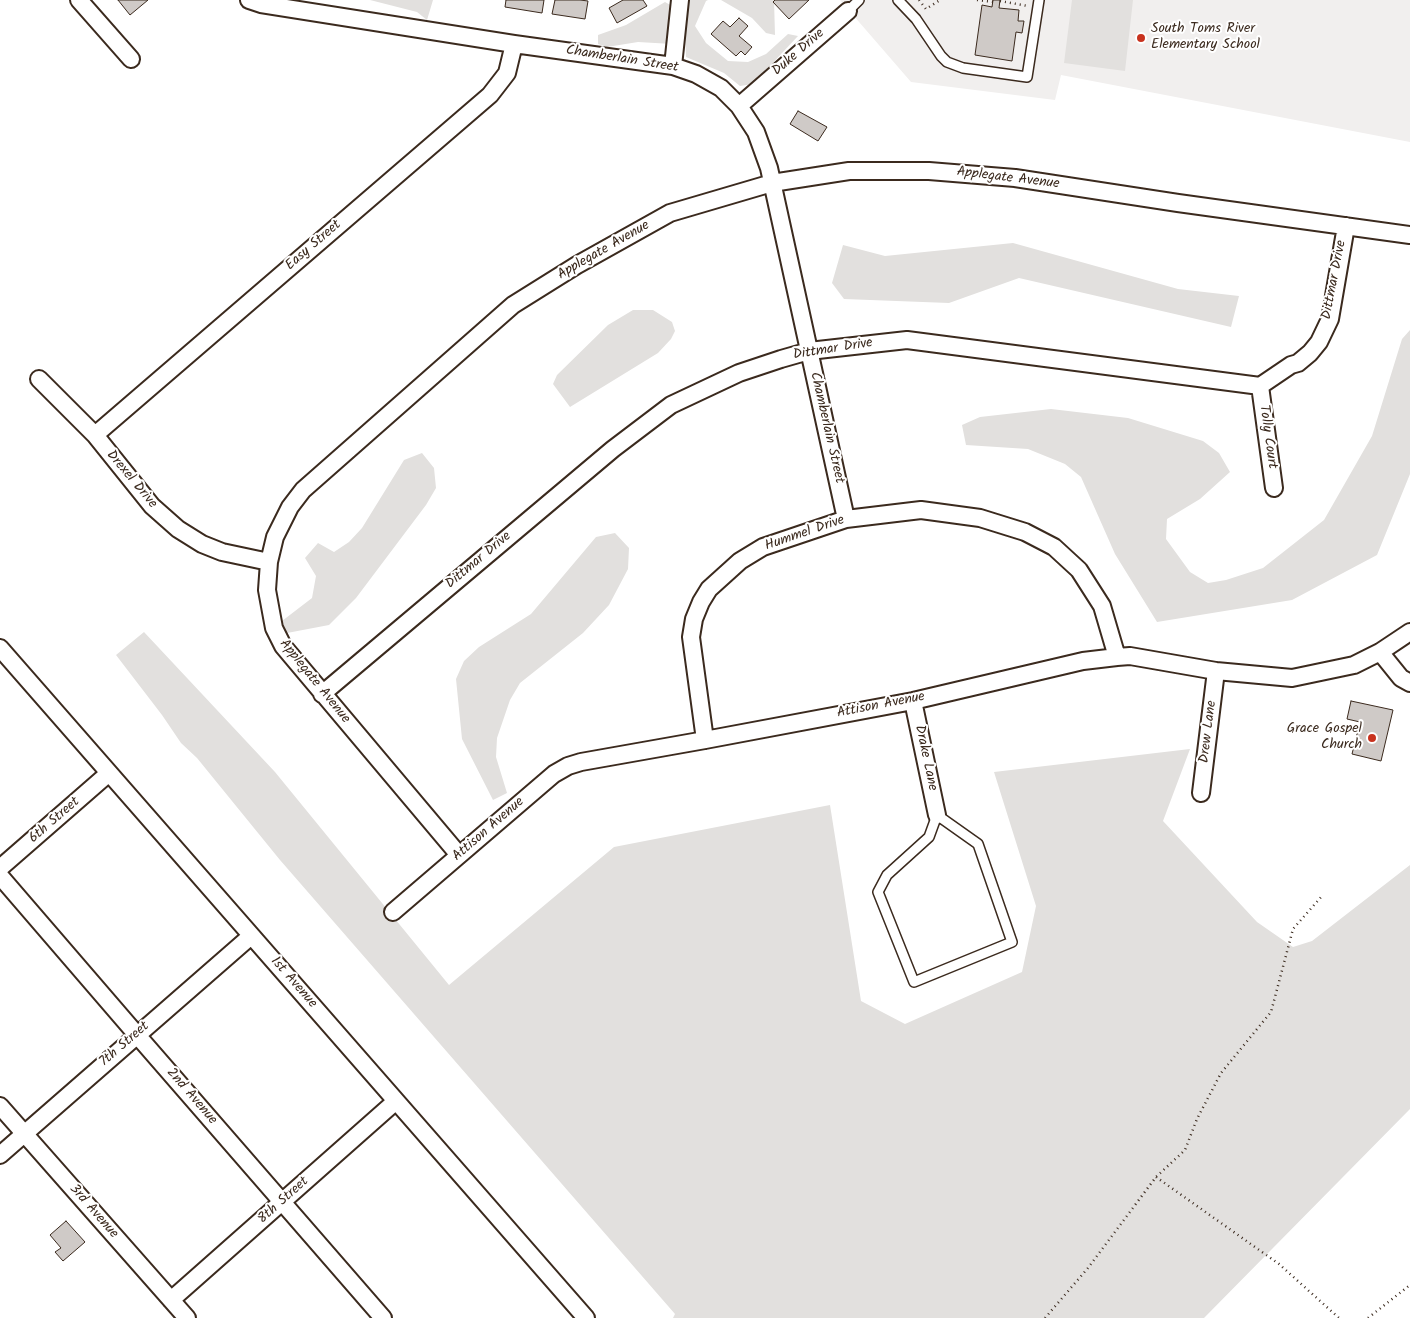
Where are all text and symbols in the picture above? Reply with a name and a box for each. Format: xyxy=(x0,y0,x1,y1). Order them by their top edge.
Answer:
place label: South Toms River Elementary School xyxy=(1151,22,1260,54)
street label: Duke Drive xyxy=(770,26,828,80)
marker: South Toms River Elementary School xyxy=(1135,32,1147,44)
street label: Chamberlain Street xyxy=(564,43,680,77)
street label: Applegate Avenue xyxy=(956,164,1060,194)
street label: Easy Street xyxy=(283,217,345,275)
street label: Applegate Avenue xyxy=(555,218,653,284)
street label: Dittmar Drive xyxy=(1319,239,1351,321)
street label: Dittmar Drive xyxy=(792,335,874,365)
street label: Chamberlain Street xyxy=(805,371,847,485)
street label: Tolly Court xyxy=(1254,404,1280,470)
street label: Drexel Drive xyxy=(102,448,160,512)
street label: Hummel Drive xyxy=(763,513,847,555)
street label: Dittmar Drive xyxy=(443,529,515,593)
street label: Applegate Avenue xyxy=(275,637,353,727)
street label: Attison Avenue xyxy=(836,689,926,723)
street label: Drew Lane xyxy=(1197,700,1221,764)
place label: Grace Gospel Church xyxy=(1287,722,1362,754)
street label: Drake Lane xyxy=(910,724,940,792)
marker: Grace Gospel Church xyxy=(1366,732,1378,744)
street label: 6th Street xyxy=(26,794,84,848)
street label: Attison Avenue xyxy=(450,794,528,866)
street label: 1st Avenue xyxy=(266,954,320,1012)
street label: 7th Street xyxy=(97,1019,153,1071)
street label: 2nd Avenue xyxy=(162,1065,220,1129)
street label: 8th Street xyxy=(255,1174,313,1228)
street label: 3rd Avenue xyxy=(65,1181,121,1243)

